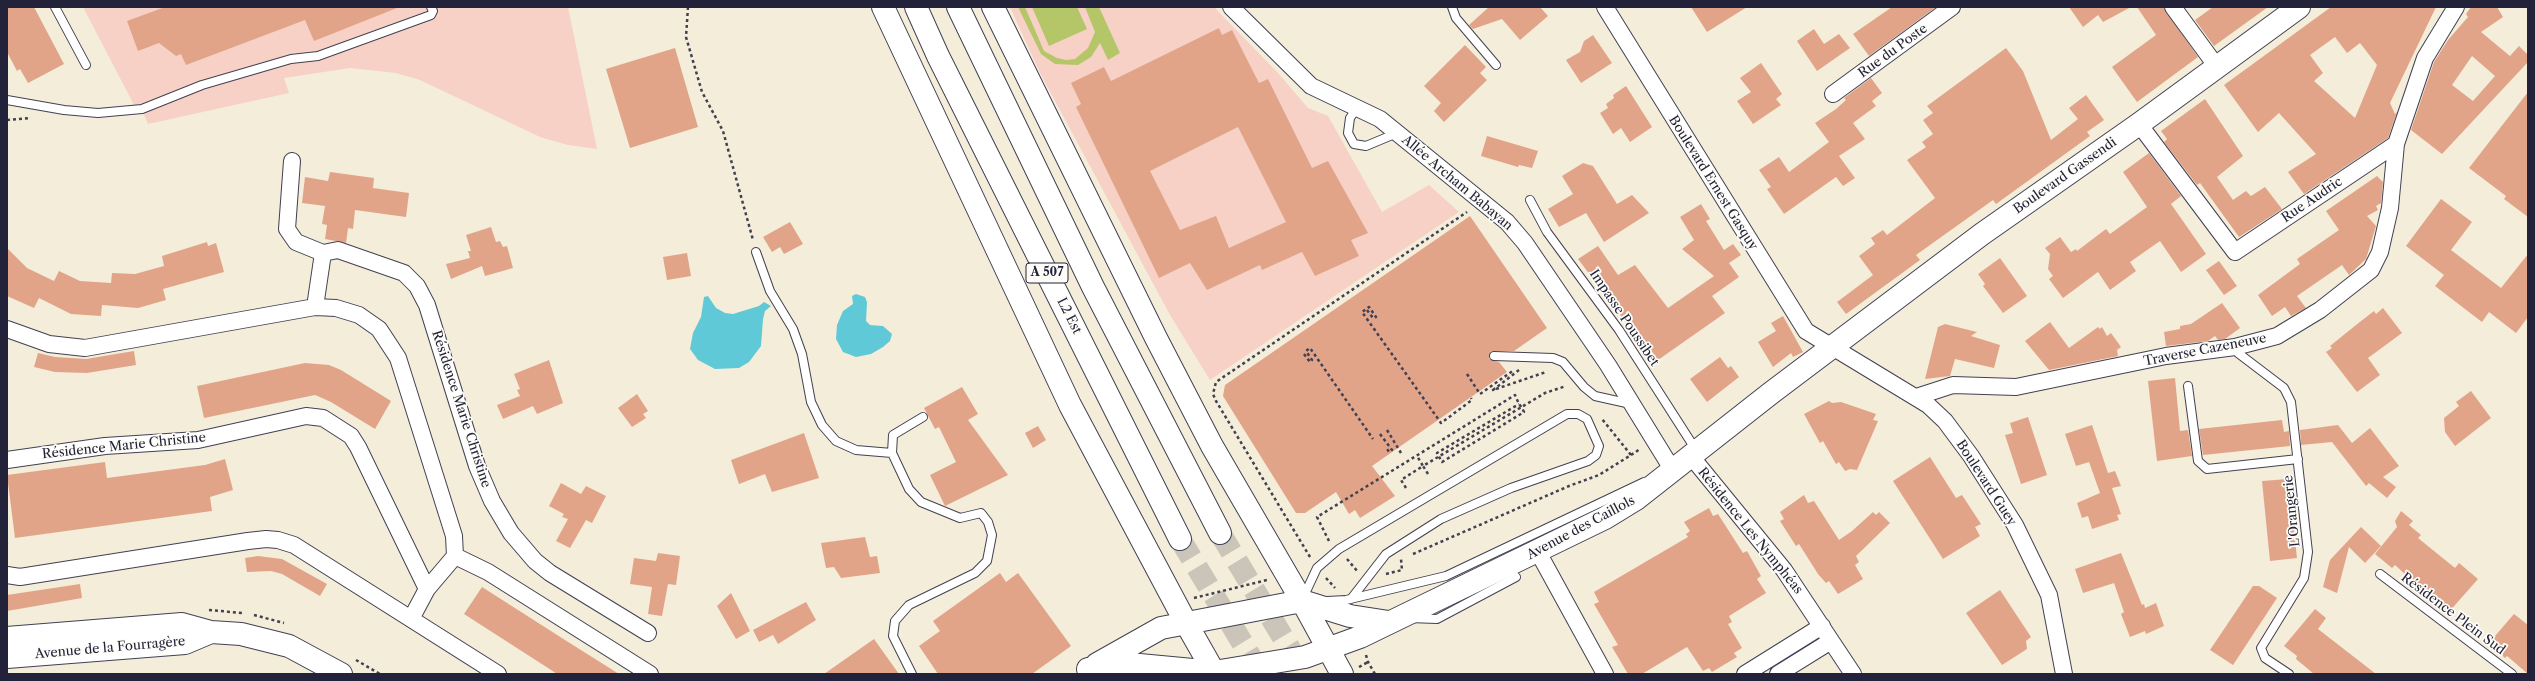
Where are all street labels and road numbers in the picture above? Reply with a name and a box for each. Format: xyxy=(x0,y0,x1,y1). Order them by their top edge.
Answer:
street label: Rue du Poste xyxy=(1856,21,1930,81)
street label: Boulevard Ernest Gasquy xyxy=(1665,113,1761,253)
street label: Allée Archam Babayan xyxy=(1398,132,1516,234)
street label: Boulevard Gassendi xyxy=(2011,135,2119,217)
street label: Rue Audric xyxy=(2279,174,2345,226)
road number: A 507 xyxy=(1026,263,1068,283)
street label: Impasse Poussibet xyxy=(1586,267,1662,369)
street label: L2 Est xyxy=(1053,295,1085,337)
street label: Résidence Marie Christine xyxy=(428,328,494,490)
street label: Traverse Cazeneuve xyxy=(2142,330,2268,370)
street label: Résidence Marie Christine xyxy=(41,430,207,462)
street label: Boulevard Guey xyxy=(1953,437,2019,529)
street label: Résidence Les Nymphéas xyxy=(1694,465,1806,597)
street label: L'Orangerie xyxy=(2280,474,2304,548)
street label: Avenue des Caillols xyxy=(1524,493,1638,563)
street label: Résidence Plein Sud xyxy=(2398,570,2508,658)
street label: Avenue de la Fourragère xyxy=(34,634,186,662)

